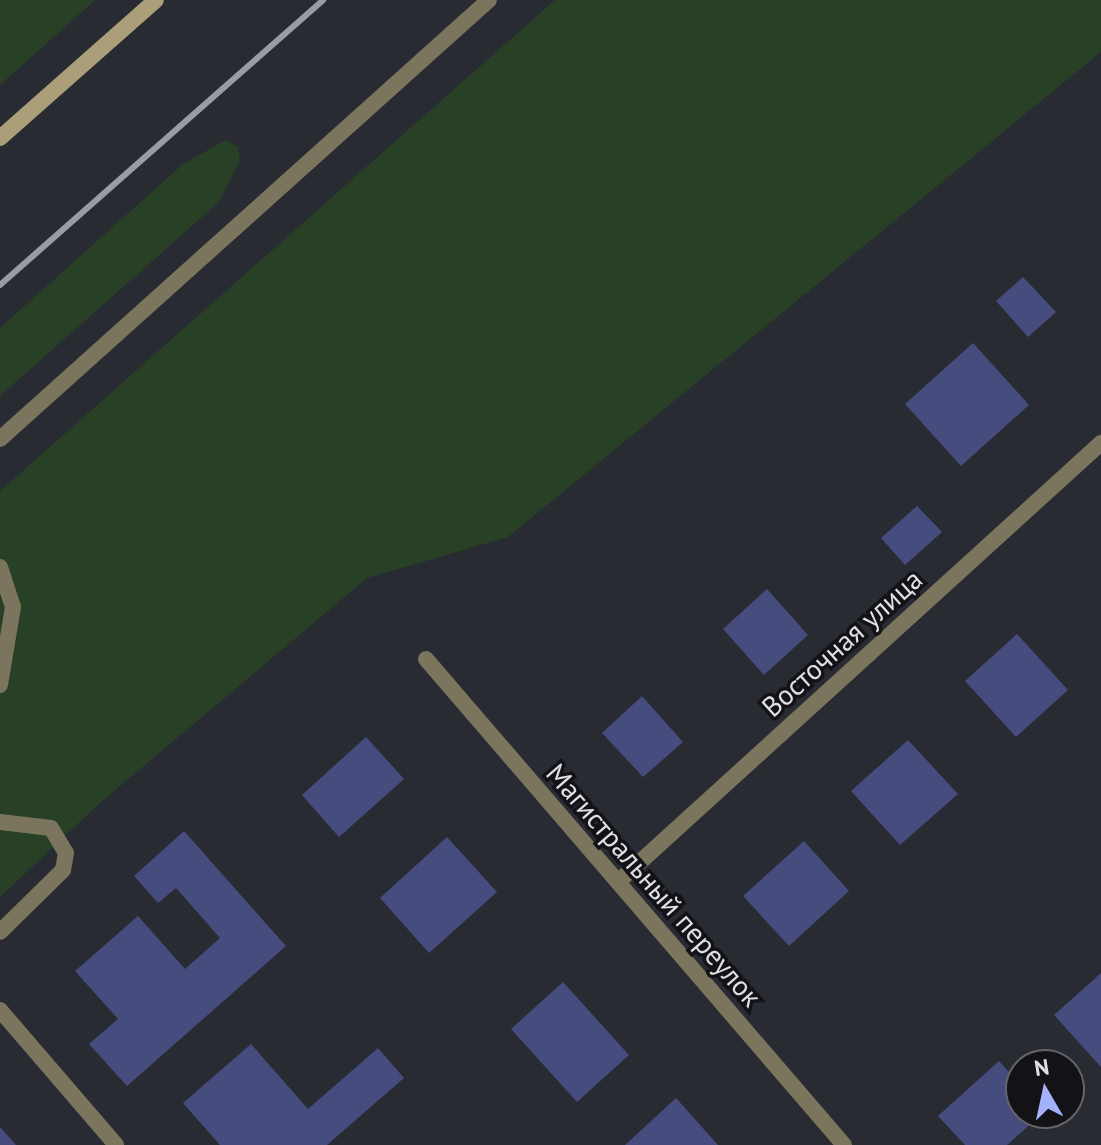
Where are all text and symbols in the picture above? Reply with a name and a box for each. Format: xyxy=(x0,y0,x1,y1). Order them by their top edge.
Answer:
street label: Восточная улица xyxy=(755,562,929,724)
street label: Магистральный переулок xyxy=(539,757,769,1013)
north arrow xyxy=(1005,1049,1085,1129)
text: N xyxy=(1032,1052,1051,1082)

